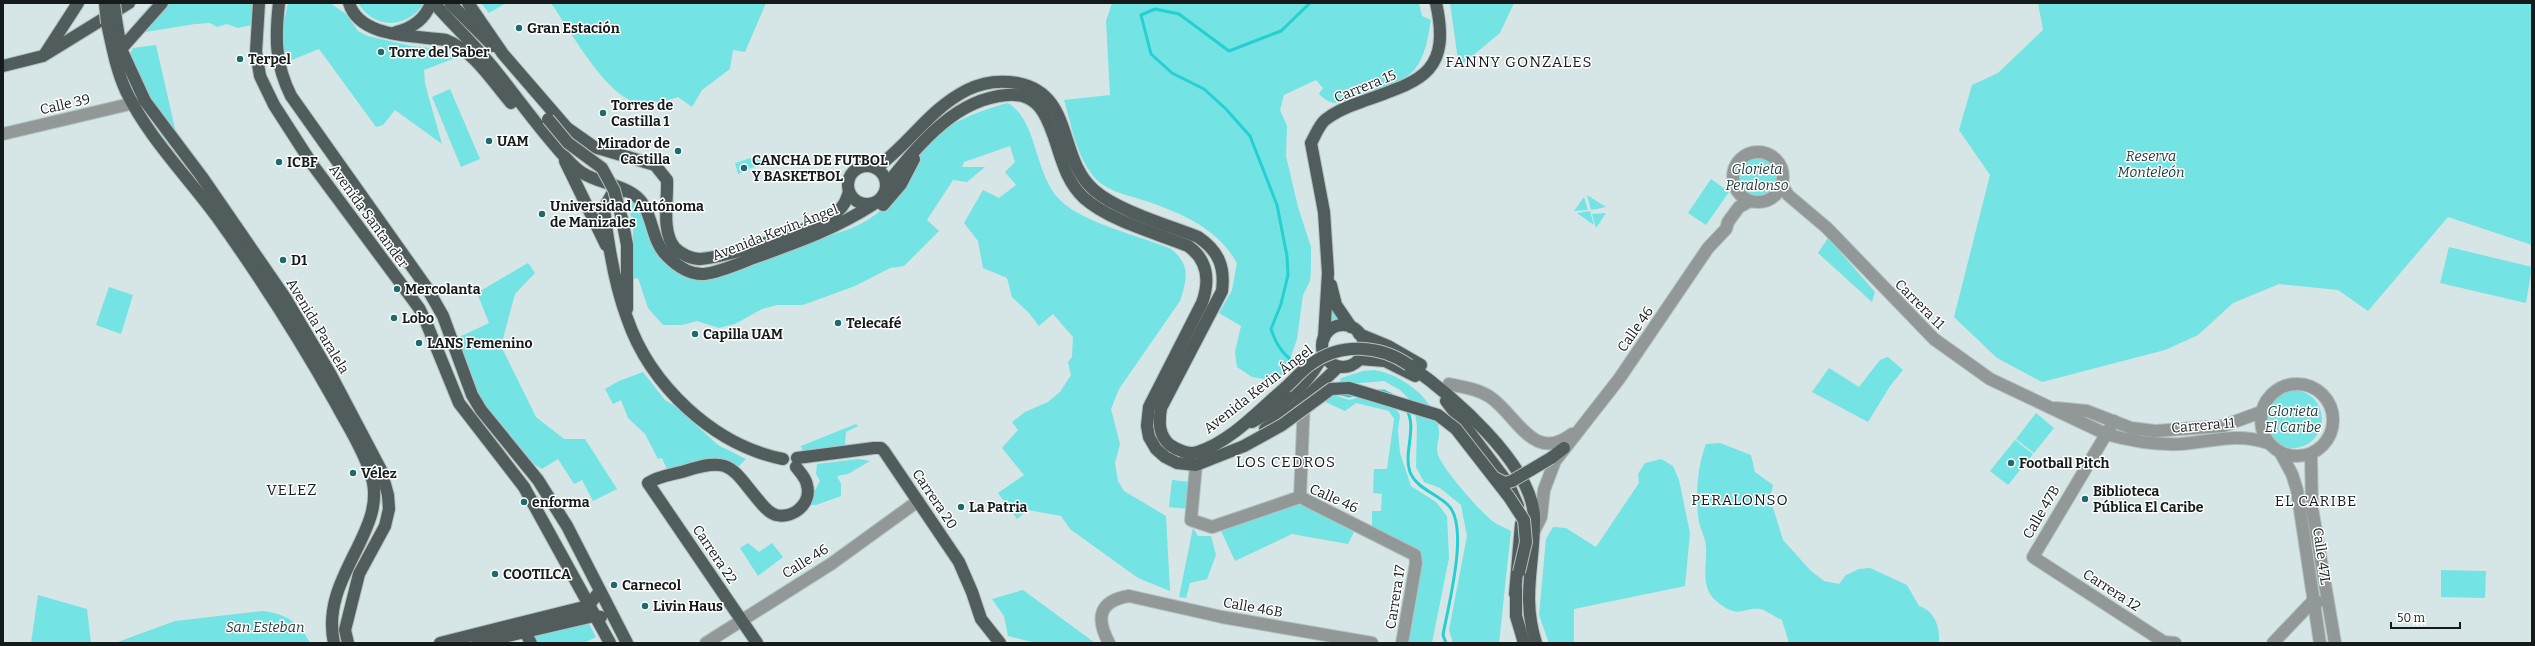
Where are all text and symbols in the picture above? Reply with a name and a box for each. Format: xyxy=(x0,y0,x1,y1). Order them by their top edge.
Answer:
place label: Gran Estación xyxy=(527,20,620,37)
marker: Gran Estación xyxy=(514,23,524,33)
place label: Torre del Saber xyxy=(389,44,490,61)
marker: Torre del Saber xyxy=(376,47,386,57)
place label: Terpel xyxy=(248,51,291,68)
district label: FANNY GONZALES xyxy=(1445,53,1593,71)
marker: Terpel xyxy=(235,54,245,64)
street label: Carrera 15 xyxy=(1332,66,1399,107)
street label: Calle 39 xyxy=(38,90,92,119)
place label: Torres de Castilla 1 xyxy=(611,97,673,130)
marker: Torres de Castilla 1 xyxy=(598,108,608,118)
place label: UAM xyxy=(497,133,529,150)
place label: Mirador de Castilla xyxy=(598,135,670,168)
marker: UAM xyxy=(484,136,494,146)
marker: Mirador de Castilla xyxy=(673,146,683,156)
park label: Reserva Monteleón xyxy=(2117,148,2185,181)
place label: CANCHA DE FUTBOL Y BASKETBOL xyxy=(752,152,888,185)
place label: ICBF xyxy=(287,154,318,171)
marker: ICBF xyxy=(274,157,284,167)
street label: Avenida Santander xyxy=(325,161,412,271)
park label: Glorieta Peralonso xyxy=(1725,161,1789,194)
marker: CANCHA DE FUTBOL Y BASKETBOL xyxy=(739,163,749,173)
place label: Universidad Autónoma de Manizales xyxy=(550,198,704,231)
street label: Avenida Kevin Ángel xyxy=(710,200,840,264)
marker: Universidad Autónoma de Manizales xyxy=(537,209,547,219)
place label: D1 xyxy=(291,252,307,269)
marker: D1 xyxy=(278,255,288,265)
street label: Avenida Paralela xyxy=(283,276,353,377)
street label: Carrera 11 xyxy=(1891,276,1948,333)
place label: Mercolanta xyxy=(405,281,481,298)
marker: Mercolanta xyxy=(392,284,402,294)
street label: Calle 46 xyxy=(1614,303,1657,355)
place label: Lobo xyxy=(402,310,434,327)
marker: Lobo xyxy=(389,313,399,323)
place label: Telecafé xyxy=(846,315,902,332)
marker: Telecafé xyxy=(833,318,843,328)
place label: Capilla UAM xyxy=(703,326,783,343)
marker: Capilla UAM xyxy=(690,329,700,339)
place label: LANS Femenino xyxy=(427,335,533,352)
marker: LANS Femenino xyxy=(414,338,424,348)
street label: Avenida Kevin Ángel xyxy=(1200,341,1316,437)
park label: Glorieta El Caribe xyxy=(2265,403,2321,436)
street label: Carrera 11 xyxy=(2171,414,2236,437)
district label: LOS CEDROS xyxy=(1236,453,1336,471)
place label: Football Pitch xyxy=(2019,455,2110,472)
marker: Football Pitch xyxy=(2006,458,2016,468)
place label: Vélez xyxy=(361,465,397,482)
street label: Carrera 20 xyxy=(908,466,961,533)
marker: Vélez xyxy=(348,468,358,478)
street label: Calle 46 xyxy=(1307,480,1361,517)
district label: VELEZ xyxy=(266,481,318,499)
street label: Calle 47B xyxy=(2019,482,2064,542)
place label: Biblioteca Pública El Caribe xyxy=(2093,483,2204,516)
district label: PERALONSO xyxy=(1691,491,1789,509)
district label: EL CARIBE xyxy=(2275,492,2357,510)
place label: enforma xyxy=(532,494,590,511)
marker: Biblioteca Pública El Caribe xyxy=(2080,494,2090,504)
marker: enforma xyxy=(519,497,529,507)
place label: La Patria xyxy=(969,499,1028,516)
marker: La Patria xyxy=(956,502,966,512)
street label: Carrera 22 xyxy=(689,522,740,587)
street label: Calle 47L xyxy=(2309,526,2334,586)
street label: Calle 46 xyxy=(779,541,832,582)
street label: Carrera 17 xyxy=(1382,564,1409,630)
street label: Carrera 12 xyxy=(2080,565,2144,615)
place label: COOTILCA xyxy=(503,566,571,583)
marker: COOTILCA xyxy=(490,569,500,579)
place label: Carnecol xyxy=(622,577,682,594)
marker: Carnecol xyxy=(609,580,619,590)
street label: Calle 46B xyxy=(1222,594,1284,621)
place label: Livin Haus xyxy=(653,598,723,615)
marker: Livin Haus xyxy=(640,601,650,611)
scale bar xyxy=(2391,604,2460,630)
text: 50 m xyxy=(2397,611,2426,625)
park label: San Esteban xyxy=(226,619,304,636)

